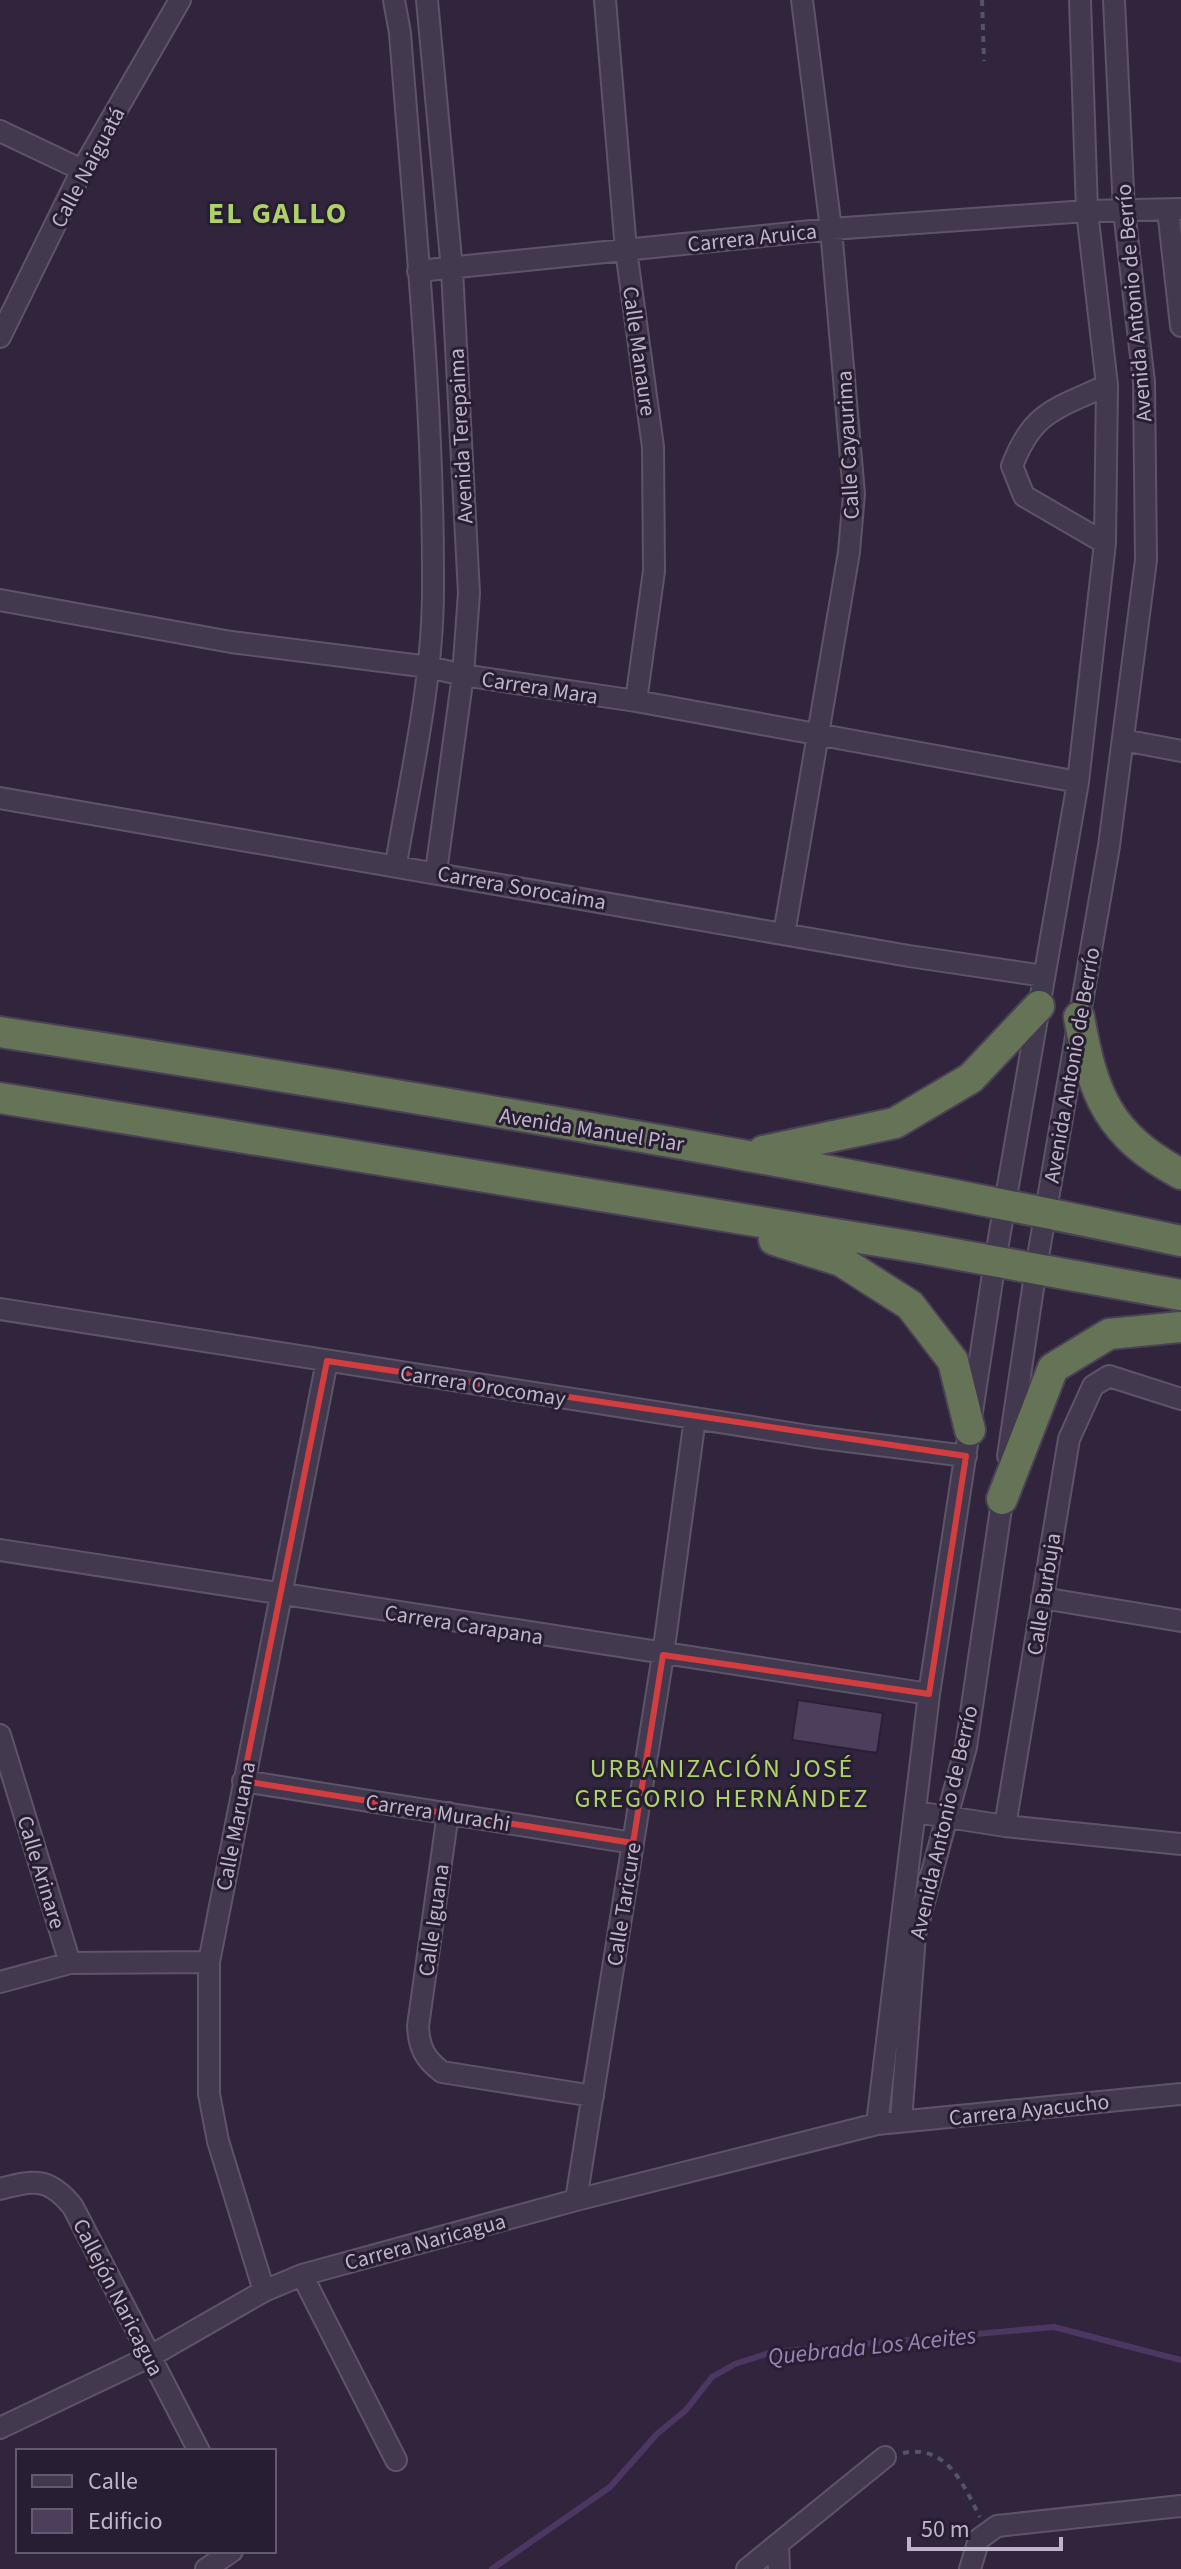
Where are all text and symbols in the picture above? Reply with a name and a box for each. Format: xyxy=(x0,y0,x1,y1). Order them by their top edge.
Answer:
street label: Calle Naiguatá xyxy=(43,101,133,234)
street label: Avenida Antonio de Berrío xyxy=(1108,183,1160,423)
district label: EL GALLO xyxy=(208,192,348,235)
street label: Carrera Aruica xyxy=(686,215,818,261)
street label: Calle Manaure xyxy=(614,284,664,418)
street label: Avenida Terepaima xyxy=(440,348,482,524)
street label: Calle Cayaurima xyxy=(828,370,868,520)
street label: Carrera Mara xyxy=(479,663,600,713)
street label: Carrera Sorocaima xyxy=(435,857,609,919)
street label: Avenida Antonio de Berrío xyxy=(1035,945,1108,1186)
street label: Avenida Manuel Piar xyxy=(497,1100,687,1160)
street label: Carrera Orocomay xyxy=(398,1357,569,1415)
street label: Calle Burbuja xyxy=(1019,1531,1069,1658)
street label: Carrera Carapana xyxy=(382,1597,545,1653)
street label: Avenida Antonio de Berrío xyxy=(902,1702,986,1942)
district label: URBANIZACIÓN JOSÉ GREGORIO HERNÁNDEZ xyxy=(575,1750,869,1817)
street label: Calle Maruana xyxy=(208,1759,264,1894)
street label: Carrera Murachi xyxy=(363,1786,512,1840)
street label: Calle Arinare xyxy=(9,1812,73,1933)
street label: Calle Taricure xyxy=(598,1840,650,1968)
street label: Calle Iguana xyxy=(410,1862,458,1978)
street label: Carrera Ayacucho xyxy=(947,2086,1111,2134)
street label: Carrera Naricagua xyxy=(341,2205,509,2279)
street label: Callejón Naricagua xyxy=(65,2213,172,2382)
water label: Quebrada Los Aceites xyxy=(766,2318,978,2375)
legend xyxy=(16,2449,276,2553)
text: Calle xyxy=(88,2464,138,2499)
scale bar xyxy=(909,2501,1061,2551)
text: Edificio xyxy=(88,2504,162,2539)
text: 50 m xyxy=(921,2512,970,2547)

